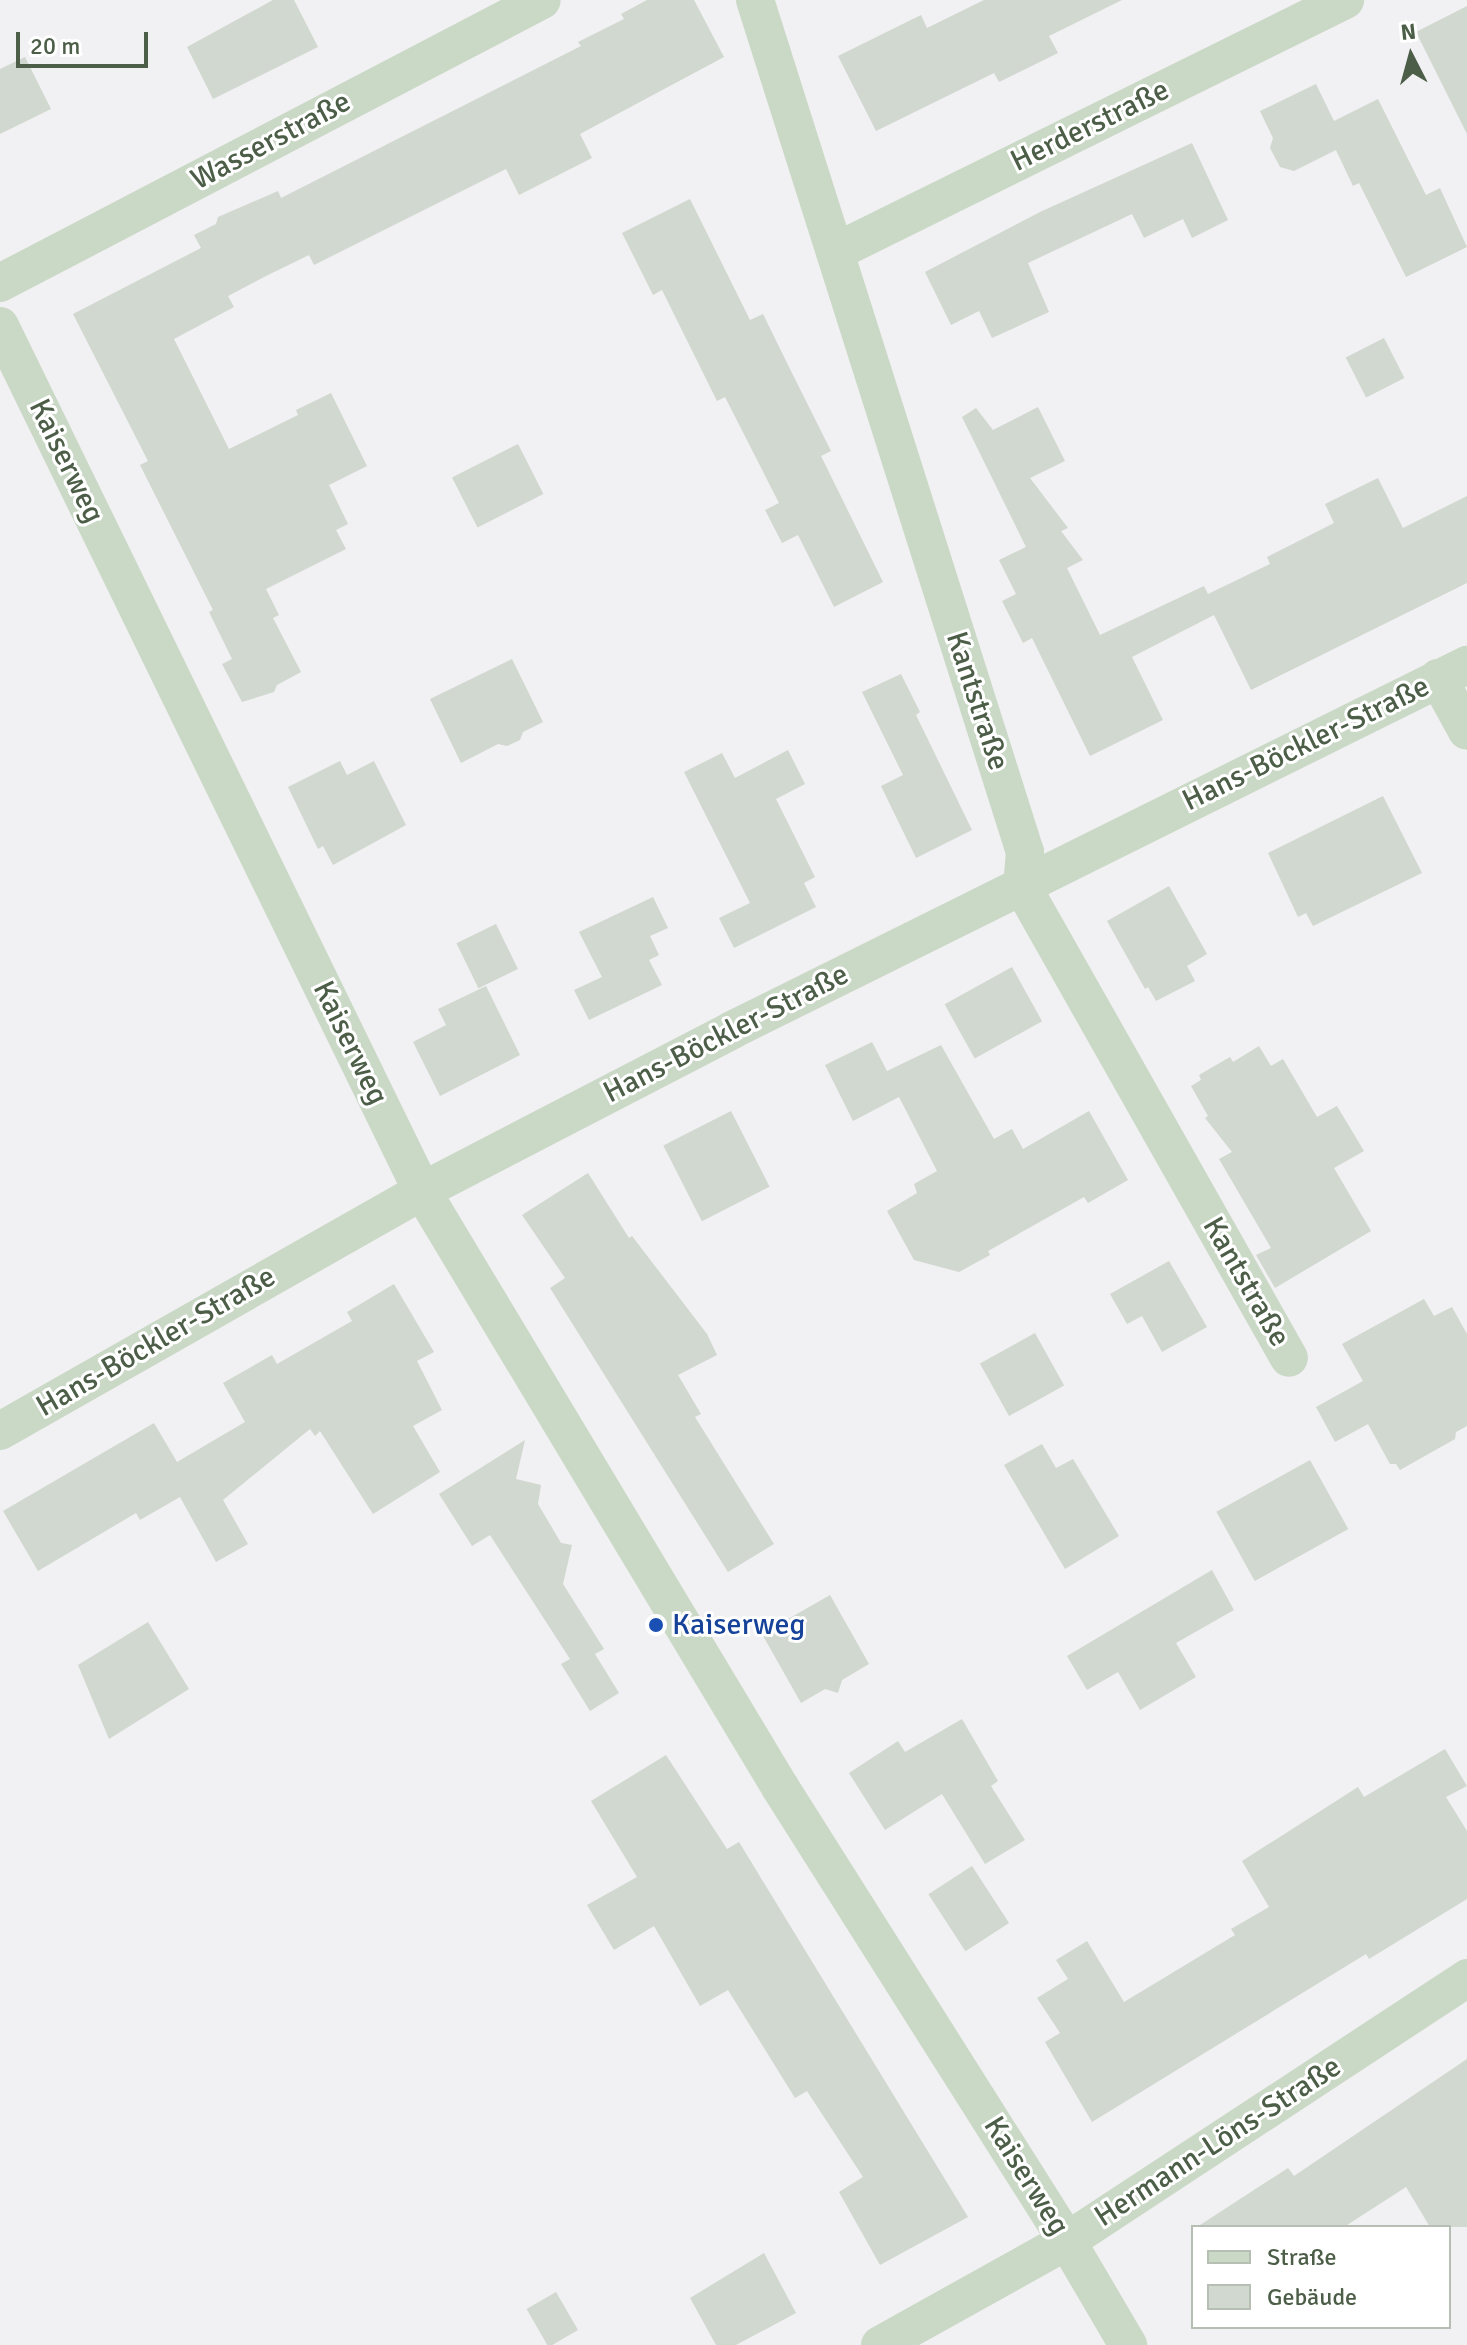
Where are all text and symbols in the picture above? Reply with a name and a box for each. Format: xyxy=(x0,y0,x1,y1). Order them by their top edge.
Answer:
scale bar xyxy=(20,16,152,66)
north arrow xyxy=(1371,16,1451,96)
text: N xyxy=(1399,17,1417,46)
text: 20 m xyxy=(30,31,80,61)
street label: Herderstraße xyxy=(1005,72,1175,180)
street label: Wasserstraße xyxy=(185,84,357,198)
street label: Kaiserweg xyxy=(21,393,111,529)
street label: Kantstraße xyxy=(938,627,1016,775)
street label: Hans-Böckler-Straße xyxy=(1177,669,1435,819)
street label: Hans-Böckler-Straße xyxy=(598,957,854,1111)
street label: Kaiserweg xyxy=(305,975,395,1111)
street label: Kantstraße xyxy=(1195,1211,1297,1353)
street label: Hans-Böckler-Straße xyxy=(30,1259,282,1425)
place label: Kaiserweg xyxy=(672,1607,805,1643)
marker: Kaiserweg xyxy=(647,1616,665,1634)
street label: Hermann-Löns-Straße xyxy=(1088,2049,1348,2235)
street label: Kaiserweg xyxy=(975,2110,1077,2242)
legend xyxy=(1191,2225,1451,2329)
text: Straße xyxy=(1267,2242,1337,2272)
text: Gebäude xyxy=(1267,2282,1357,2312)

